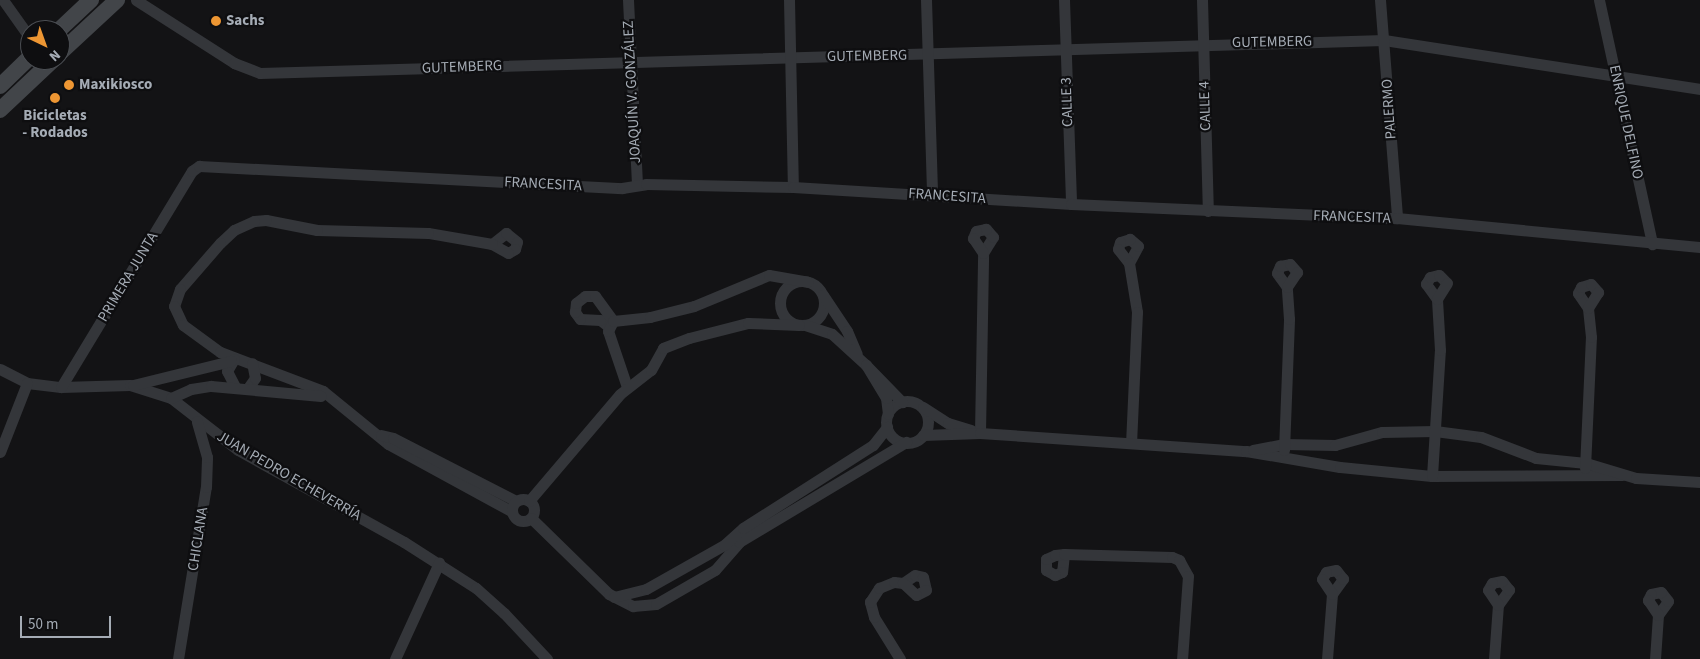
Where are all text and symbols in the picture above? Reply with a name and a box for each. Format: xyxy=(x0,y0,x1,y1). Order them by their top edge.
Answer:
place label: Sachs xyxy=(226,12,264,30)
marker: Sachs xyxy=(210,15,222,27)
north arrow xyxy=(20,20,70,70)
street label: JOAQUÍN V. GONZÁLEZ xyxy=(619,20,645,164)
street label: GUTEMBERG xyxy=(1232,32,1312,52)
text: N xyxy=(44,45,65,66)
street label: GUTEMBERG xyxy=(827,46,907,66)
street label: GUTEMBERG xyxy=(422,57,502,77)
street label: ENRIQUE DELFINO xyxy=(1605,63,1647,181)
place label: Maxikiosco xyxy=(79,76,152,94)
street label: CALLE 3 xyxy=(1057,77,1077,127)
street label: PALERMO xyxy=(1378,78,1400,140)
marker: Maxikiosco xyxy=(63,79,75,91)
street label: CALLE 4 xyxy=(1195,81,1215,131)
marker: Bicicletas - Rodados xyxy=(49,92,61,104)
place label: Bicicletas - Rodados xyxy=(22,106,88,141)
street label: FRANCESITA xyxy=(504,173,582,195)
street label: FRANCESITA xyxy=(908,184,986,208)
street label: FRANCESITA xyxy=(1313,207,1391,227)
street label: PRIMERA JUNTA xyxy=(94,229,162,325)
street label: JUAN PEDRO ECHEVERRÍA xyxy=(214,427,364,525)
street label: CHICLANA xyxy=(184,506,212,572)
scale bar xyxy=(22,606,114,638)
text: 50 m xyxy=(28,614,58,635)

